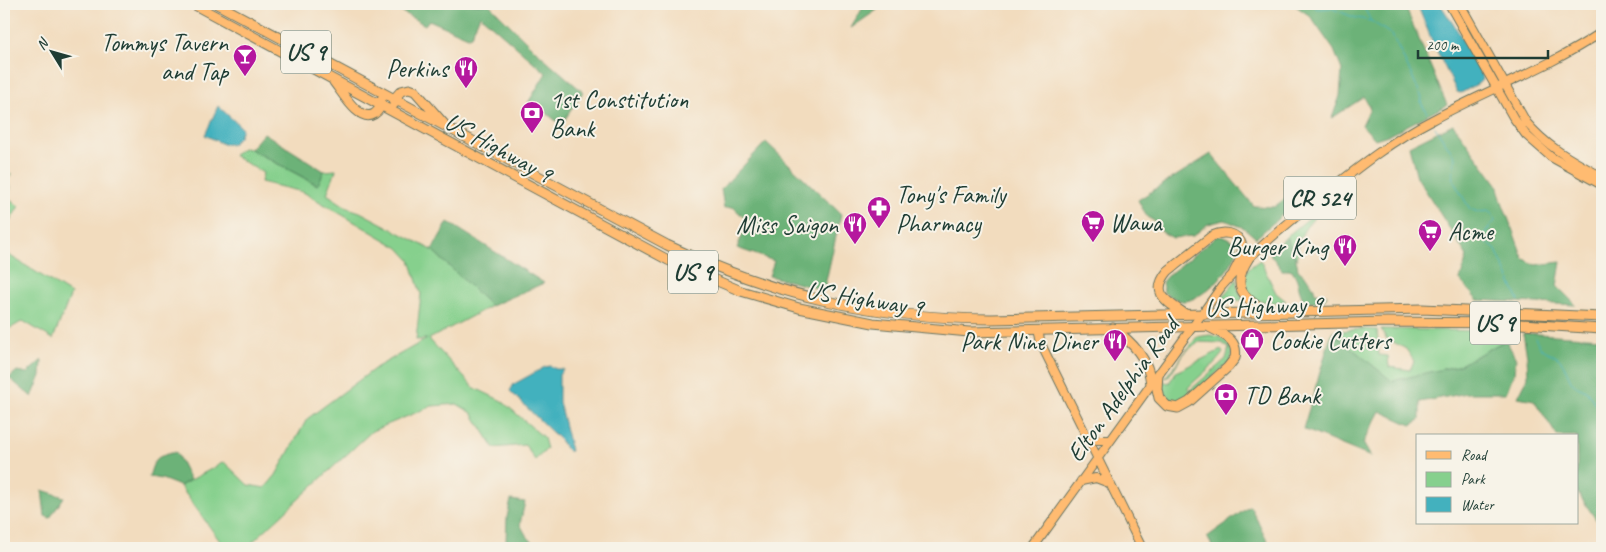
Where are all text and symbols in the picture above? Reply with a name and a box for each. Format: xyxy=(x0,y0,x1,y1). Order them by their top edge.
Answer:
place label: Tommys Tavern and Tap xyxy=(101,27,230,88)
north arrow xyxy=(28,28,78,78)
scale bar xyxy=(1418,28,1548,60)
road number: US 9 xyxy=(281,31,331,74)
text: N xyxy=(33,34,53,53)
text: 200 m xyxy=(1426,36,1460,55)
bar icon: Tommys Tavern and Tap xyxy=(232,43,258,77)
place label: Perkins xyxy=(386,53,450,85)
restaurant icon: Perkins xyxy=(453,55,479,89)
place label: 1st Constitution Bank xyxy=(550,84,689,145)
bank icon: 1st Constitution Bank xyxy=(519,100,545,134)
street label: US Highway 9 xyxy=(439,105,559,191)
road number: CR 524 xyxy=(1284,177,1356,220)
place label: Tony's Family Pharmacy xyxy=(896,179,1008,240)
pharmacy icon: Tony's Family Pharmacy xyxy=(866,195,892,229)
place label: Wawa xyxy=(1110,207,1164,239)
place label: Miss Saigon xyxy=(736,209,839,241)
supermarket icon: Wawa xyxy=(1080,209,1106,243)
restaurant icon: Miss Saigon xyxy=(842,211,868,245)
place label: Acme xyxy=(1448,216,1495,248)
supermarket icon: Acme xyxy=(1417,218,1443,252)
place label: Burger King xyxy=(1227,231,1330,263)
restaurant icon: Burger King xyxy=(1332,233,1358,267)
road number: US 9 xyxy=(668,250,718,294)
street label: US Highway 9 xyxy=(804,274,927,324)
street label: US Highway 9 xyxy=(1204,288,1325,324)
road number: US 9 xyxy=(1470,302,1520,344)
street label: Elton Adelphia Road xyxy=(1060,307,1189,468)
place label: Cookie Cutters xyxy=(1270,325,1393,357)
place label: Park Nine Diner xyxy=(961,326,1100,358)
shop icon: Cookie Cutters xyxy=(1239,327,1265,361)
restaurant icon: Park Nine Diner xyxy=(1102,328,1128,362)
place label: TD Bank xyxy=(1244,380,1322,412)
bank icon: TD Bank xyxy=(1213,382,1239,416)
legend xyxy=(1416,434,1578,524)
text: Road xyxy=(1461,446,1488,465)
text: Park xyxy=(1461,470,1486,489)
text: Water xyxy=(1461,496,1495,515)

